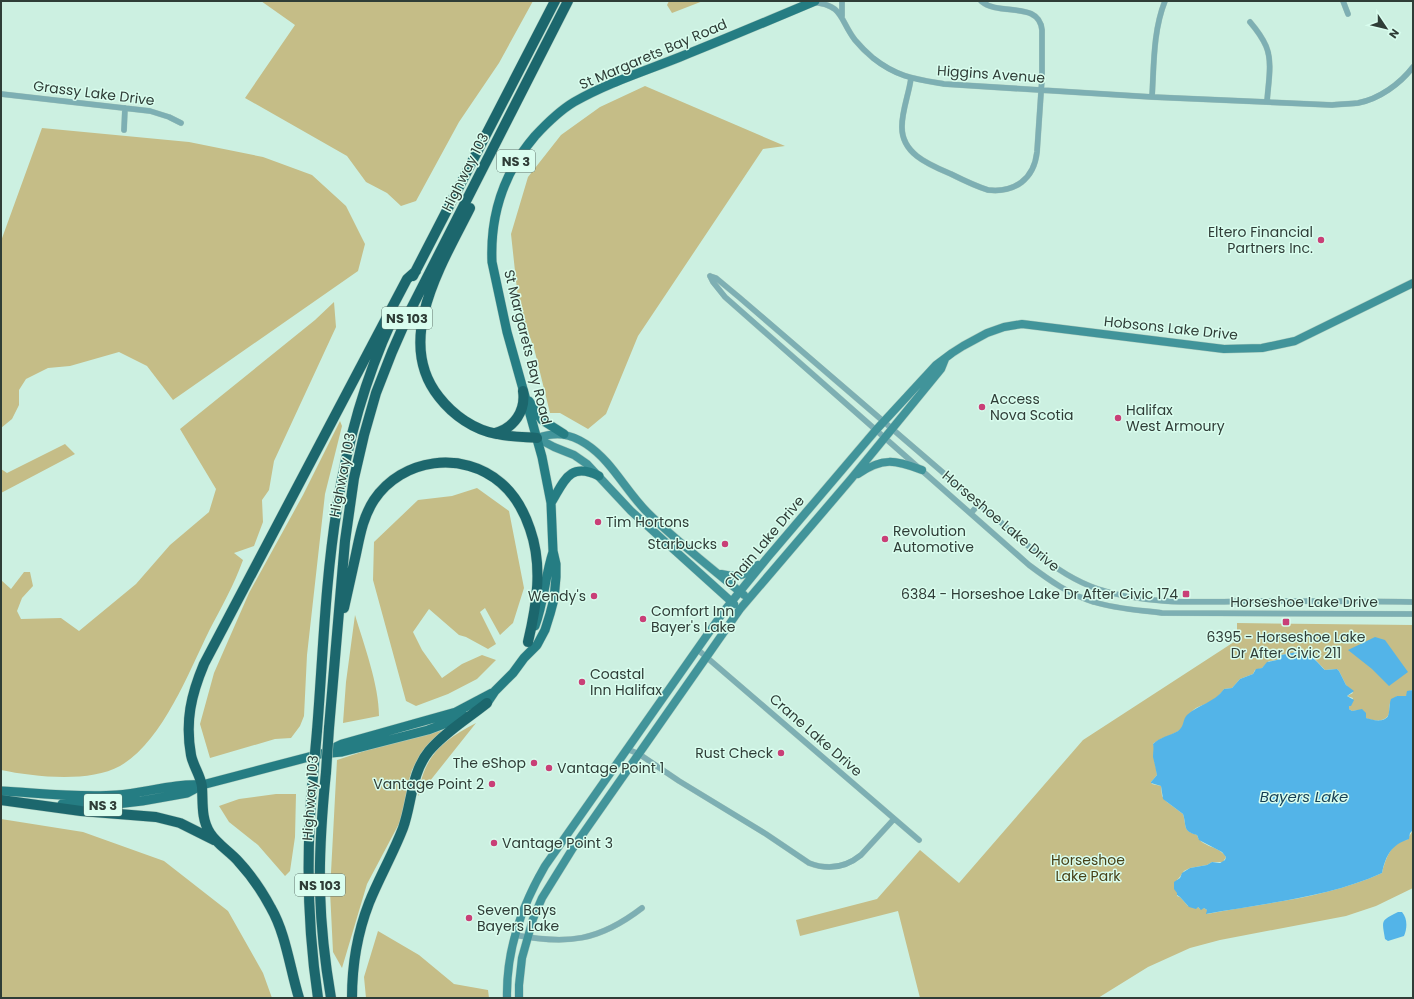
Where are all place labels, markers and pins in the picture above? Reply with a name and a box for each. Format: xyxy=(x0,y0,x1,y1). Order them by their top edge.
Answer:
place label: Eltero Financial Partners Inc. xyxy=(1208,222,1313,258)
marker: Eltero Financial Partners Inc. xyxy=(1316,235,1326,245)
place label: Access Nova Scotia xyxy=(990,389,1074,425)
place label: Halifax West Armoury xyxy=(1126,400,1225,436)
marker: Access Nova Scotia xyxy=(977,402,987,412)
marker: Halifax West Armoury xyxy=(1113,413,1123,423)
place label: Tim Hortons xyxy=(606,512,689,532)
marker: Tim Hortons xyxy=(593,517,603,527)
place label: Revolution Automotive xyxy=(893,521,974,557)
place label: Starbucks xyxy=(648,534,717,554)
marker: Revolution Automotive xyxy=(880,534,890,544)
marker: Starbucks xyxy=(720,539,730,549)
place label: 6384 - Horseshoe Lake Dr After Civic 174 xyxy=(901,584,1178,604)
place label: Wendy's xyxy=(528,586,586,606)
marker: 6384 - Horseshoe Lake Dr After Civic 174 xyxy=(1181,589,1191,599)
marker: Wendy's xyxy=(589,591,599,601)
place label: Comfort Inn Bayer's Lake xyxy=(651,601,736,637)
marker: Comfort Inn Bayer's Lake xyxy=(638,614,648,624)
marker: 6395 - Horseshoe Lake Dr After Civic 211 xyxy=(1281,617,1291,627)
place label: 6395 - Horseshoe Lake Dr After Civic 211 xyxy=(1207,627,1366,663)
place label: Coastal Inn Halifax xyxy=(590,664,662,700)
marker: Coastal Inn Halifax xyxy=(577,677,587,687)
place label: Rust Check xyxy=(695,743,774,763)
marker: Rust Check xyxy=(776,748,786,758)
place label: The eShop xyxy=(453,753,526,773)
marker: The eShop xyxy=(529,758,539,768)
place label: Vantage Point 1 xyxy=(557,758,664,778)
marker: Vantage Point 1 xyxy=(544,763,554,773)
place label: Vantage Point 2 xyxy=(373,774,484,794)
marker: Vantage Point 2 xyxy=(487,779,497,789)
place label: Vantage Point 3 xyxy=(502,833,613,853)
marker: Vantage Point 3 xyxy=(489,838,499,848)
place label: Seven Bays Bayers Lake xyxy=(477,900,560,936)
marker: Seven Bays Bayers Lake xyxy=(464,913,474,923)

